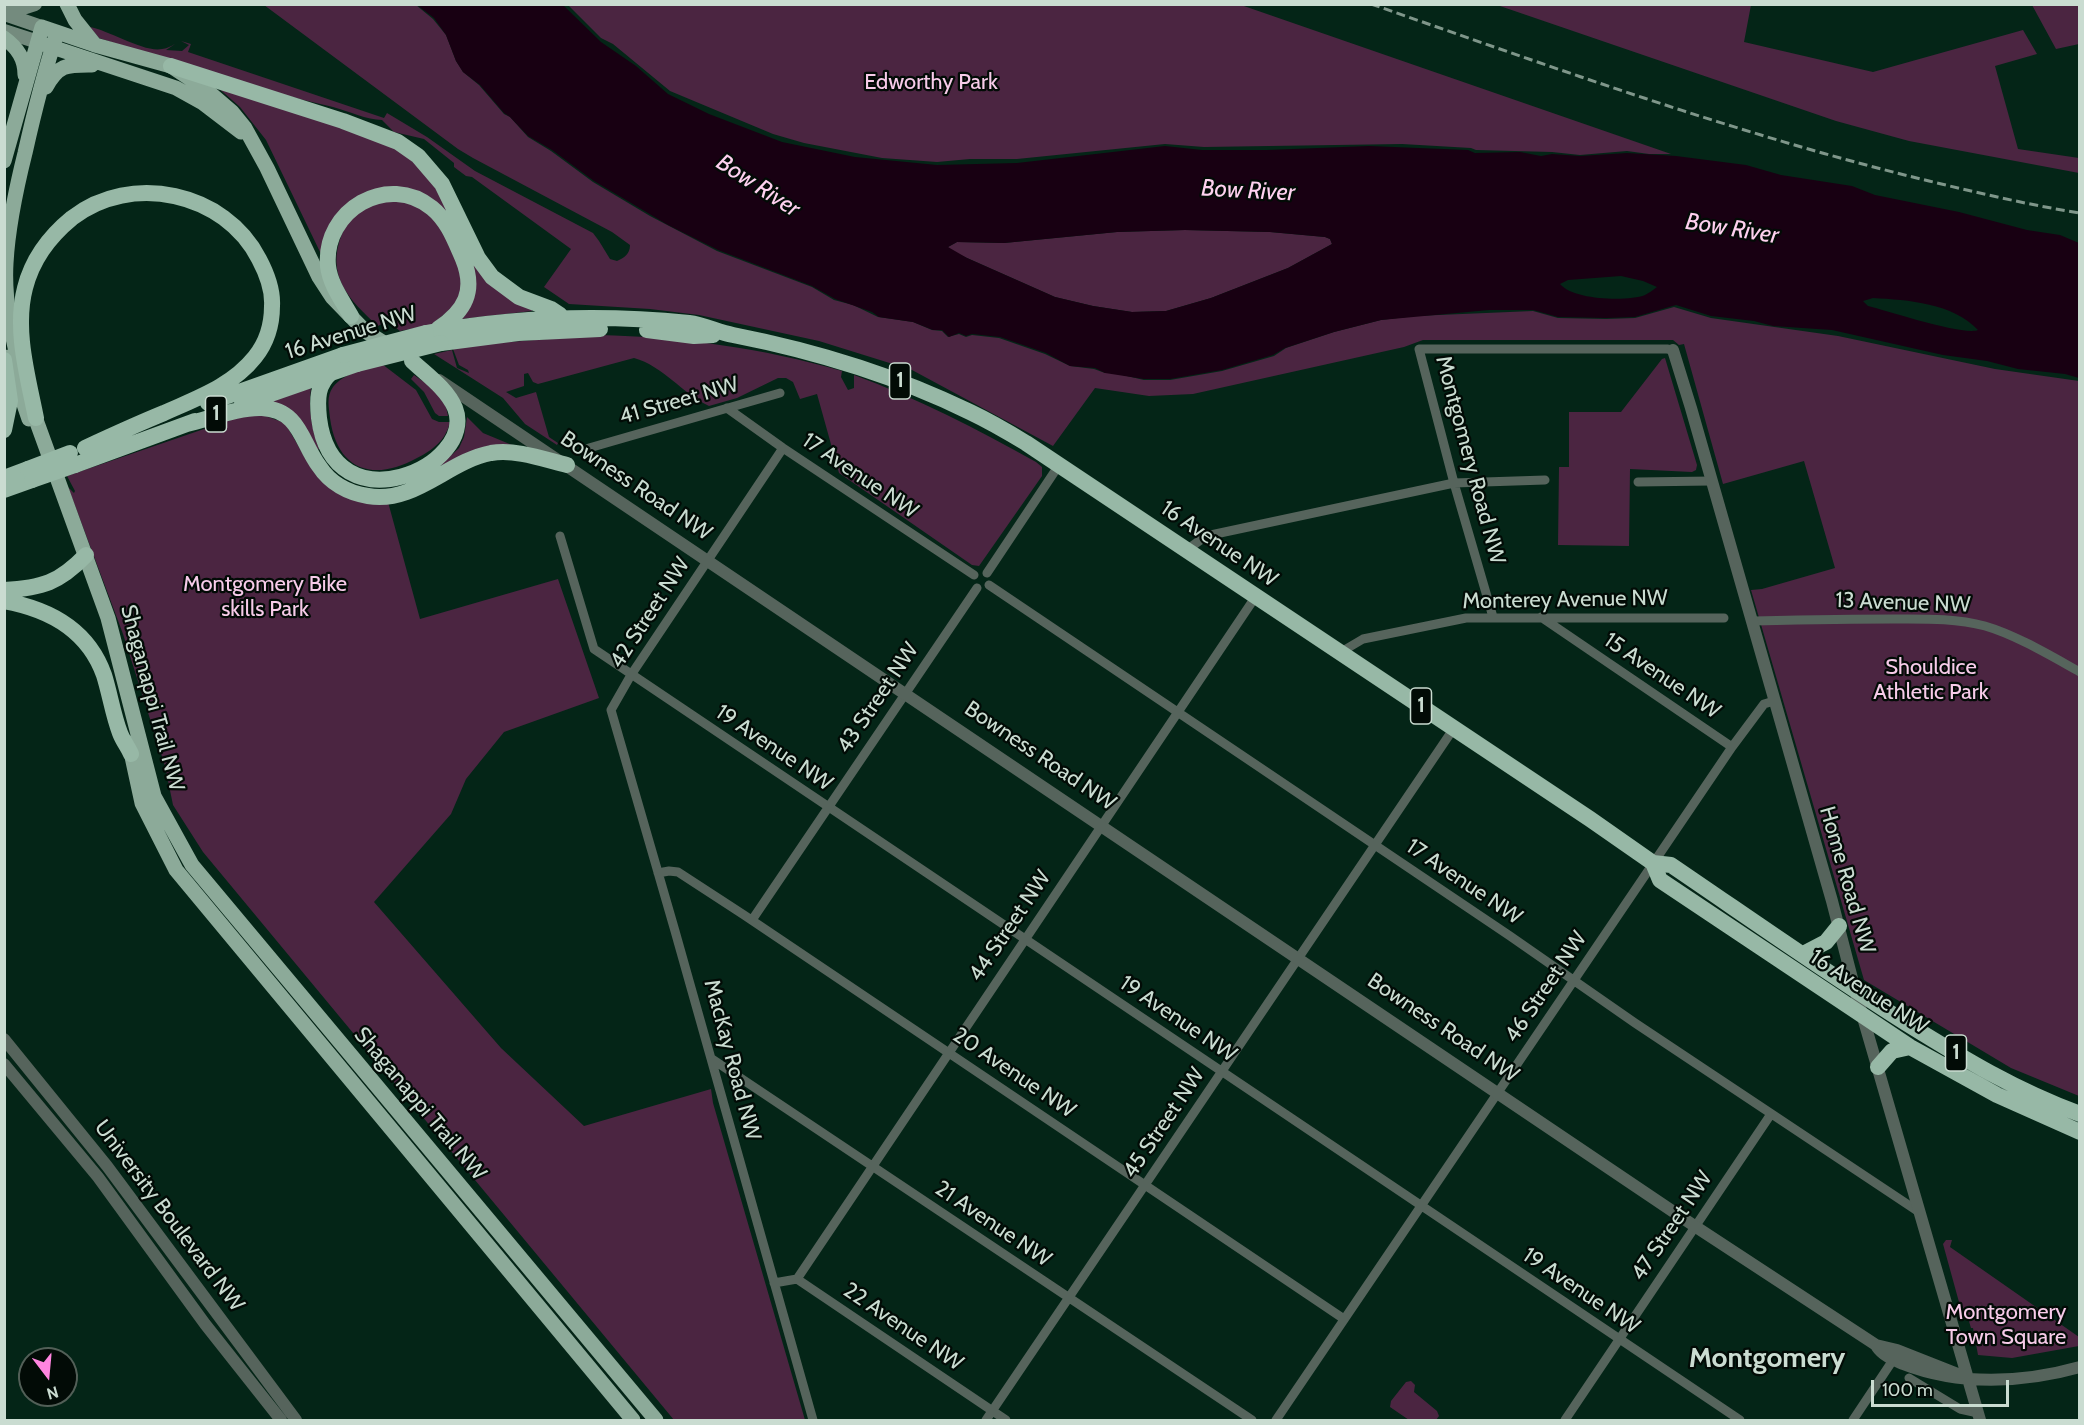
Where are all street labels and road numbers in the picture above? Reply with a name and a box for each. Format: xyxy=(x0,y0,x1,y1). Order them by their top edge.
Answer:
street label: 16 Avenue NW xyxy=(282,301,420,365)
street label: Montgomery Road NW xyxy=(1429,353,1511,567)
road number: 1 xyxy=(890,363,910,399)
street label: 41 Street NW xyxy=(616,371,742,431)
road number: 1 xyxy=(206,396,226,432)
street label: Bowness Road NW xyxy=(555,426,717,546)
street label: 17 Avenue NW xyxy=(797,428,923,524)
street label: 16 Avenue NW xyxy=(1155,495,1283,593)
street label: 42 Street NW xyxy=(604,553,696,673)
street label: Monterey Avenue NW xyxy=(1462,585,1668,615)
street label: 13 Avenue NW xyxy=(1835,587,1971,619)
street label: Shaganappi Trail NW xyxy=(114,602,190,794)
street label: 15 Avenue NW xyxy=(1599,627,1725,725)
street label: 43 Street NW xyxy=(831,638,925,758)
road number: 1 xyxy=(1410,688,1432,724)
street label: Bowness Road NW xyxy=(959,696,1121,816)
street label: 19 Avenue NW xyxy=(710,699,838,797)
street label: Home Road NW xyxy=(1813,803,1881,957)
street label: 17 Avenue NW xyxy=(1401,834,1527,930)
street label: 44 Street NW xyxy=(963,865,1057,987)
street label: 46 Street NW xyxy=(1499,927,1593,1047)
street label: 16 Avenue NW xyxy=(1805,944,1933,1040)
street label: Bowness Road NW xyxy=(1362,968,1524,1088)
street label: 19 Avenue NW xyxy=(1114,970,1242,1068)
street label: MacKay Road NW xyxy=(698,977,766,1143)
street label: Shaganappi Trail NW xyxy=(348,1022,492,1186)
street label: 20 Avenue NW xyxy=(947,1022,1081,1124)
road number: 1 xyxy=(1946,1035,1966,1071)
street label: 45 Street NW xyxy=(1117,1063,1211,1183)
street label: University Boulevard NW xyxy=(88,1115,250,1317)
street label: 47 Street NW xyxy=(1626,1166,1718,1286)
street label: 21 Avenue NW xyxy=(930,1175,1056,1273)
street label: 19 Avenue NW xyxy=(1517,1242,1645,1340)
street label: 22 Avenue NW xyxy=(838,1277,968,1377)

